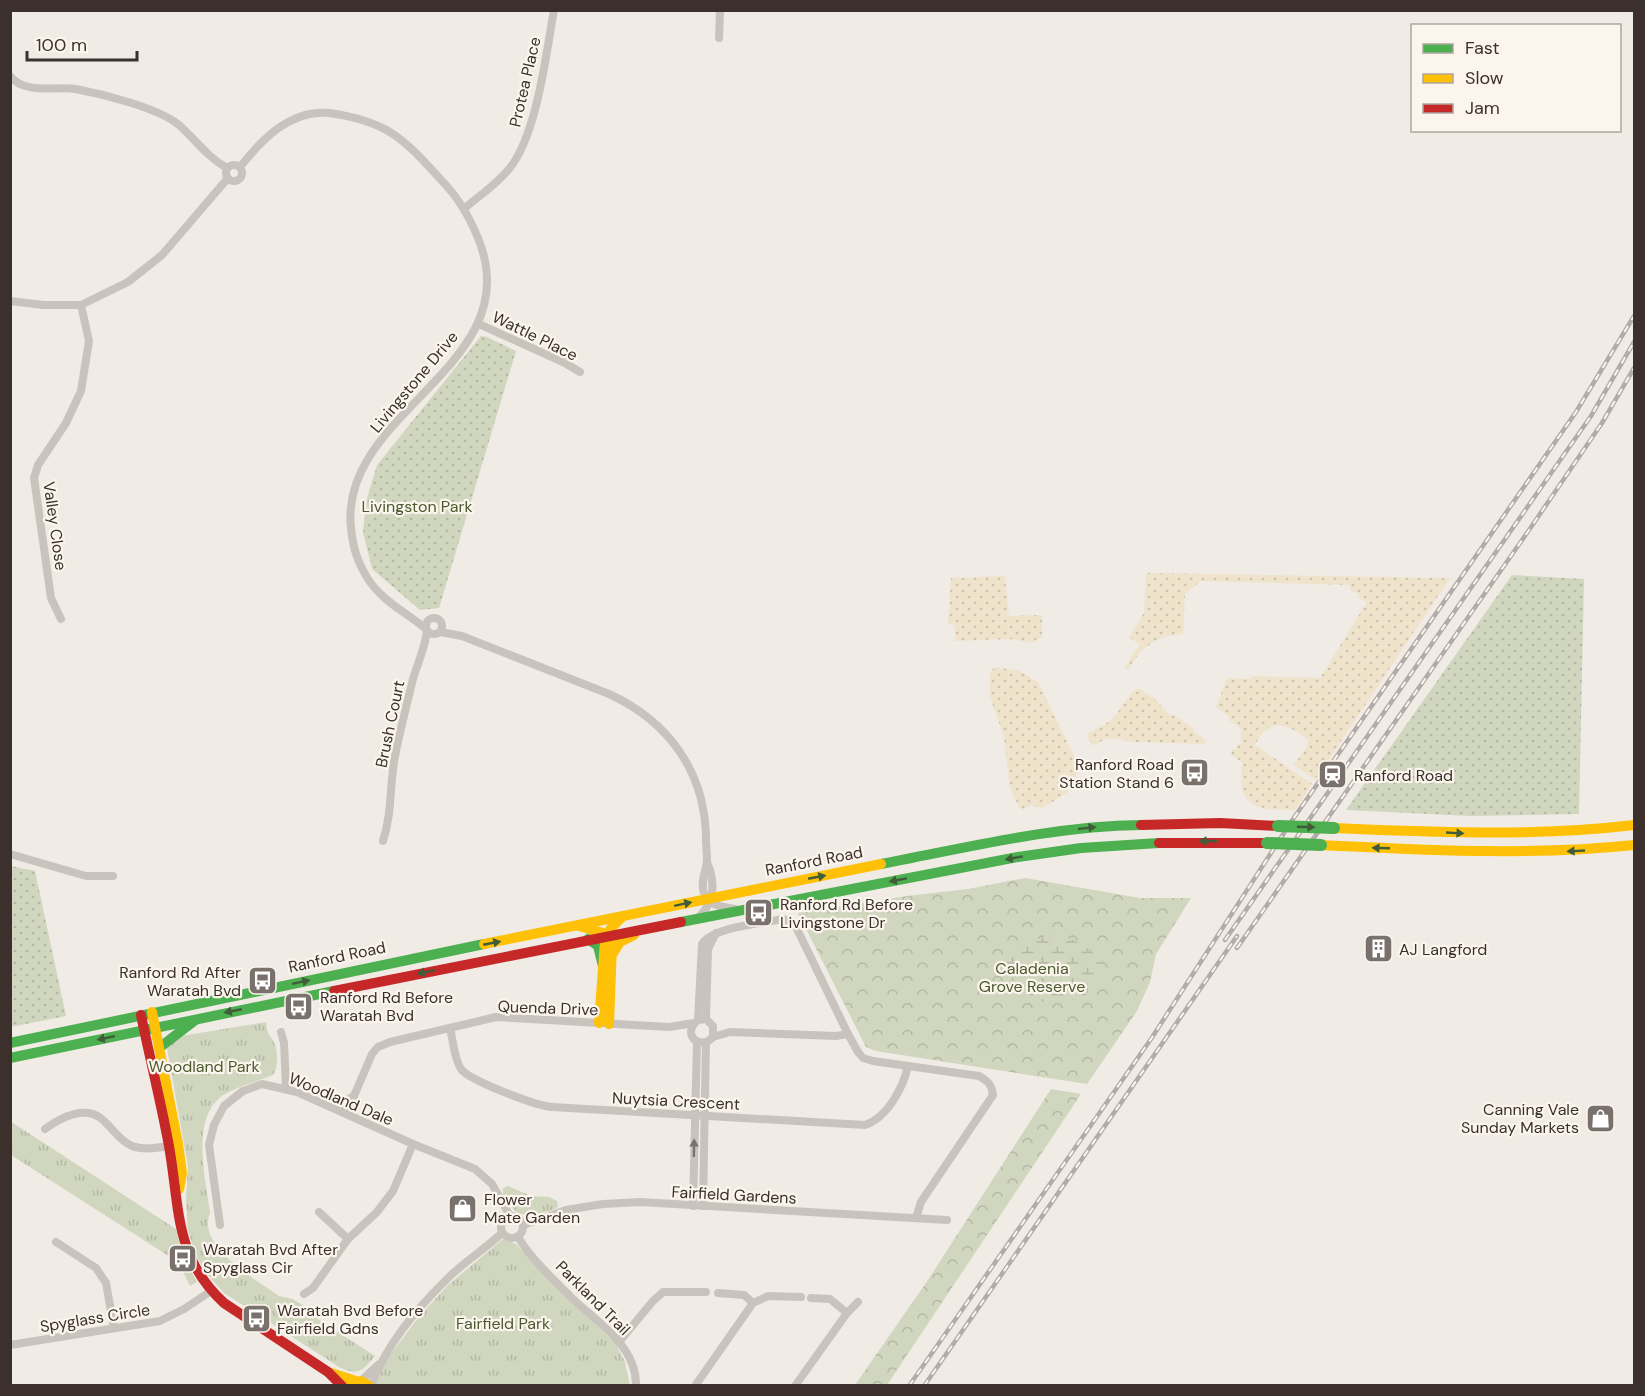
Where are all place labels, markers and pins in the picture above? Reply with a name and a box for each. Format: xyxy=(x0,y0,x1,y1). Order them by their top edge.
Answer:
place label: Ranford Road Station Stand 6 xyxy=(1059,754,1174,793)
bus stop icon: Ranford Road Station Stand 6 xyxy=(1179,757,1211,789)
station icon: Ranford Road xyxy=(1317,759,1349,791)
place label: Ranford Road xyxy=(1354,765,1453,786)
place label: Ranford Rd Before Livingstone Dr xyxy=(780,894,913,933)
bus stop icon: Ranford Rd Before Livingstone Dr xyxy=(743,897,775,929)
building icon: AJ Langford xyxy=(1362,933,1394,965)
place label: AJ Langford xyxy=(1399,939,1487,960)
place label: Ranford Rd After Waratah Bvd xyxy=(119,962,241,1001)
bus stop icon: Ranford Rd After Waratah Bvd xyxy=(246,965,278,997)
place label: Ranford Rd Before Waratah Bvd xyxy=(320,987,453,1026)
bus stop icon: Ranford Rd Before Waratah Bvd xyxy=(283,990,315,1022)
place label: Canning Vale Sunday Markets xyxy=(1461,1099,1579,1138)
shop icon: Canning Vale Sunday Markets xyxy=(1584,1102,1616,1134)
place label: Flower Mate Garden xyxy=(484,1189,580,1228)
shop icon: Flower Mate Garden xyxy=(447,1192,479,1224)
place label: Waratah Bvd After Spyglass Cir xyxy=(203,1239,338,1278)
bus stop icon: Waratah Bvd After Spyglass Cir xyxy=(166,1242,198,1274)
place label: Waratah Bvd Before Fairfield Gdns xyxy=(277,1300,423,1339)
bus stop icon: Waratah Bvd Before Fairfield Gdns xyxy=(240,1303,272,1335)

